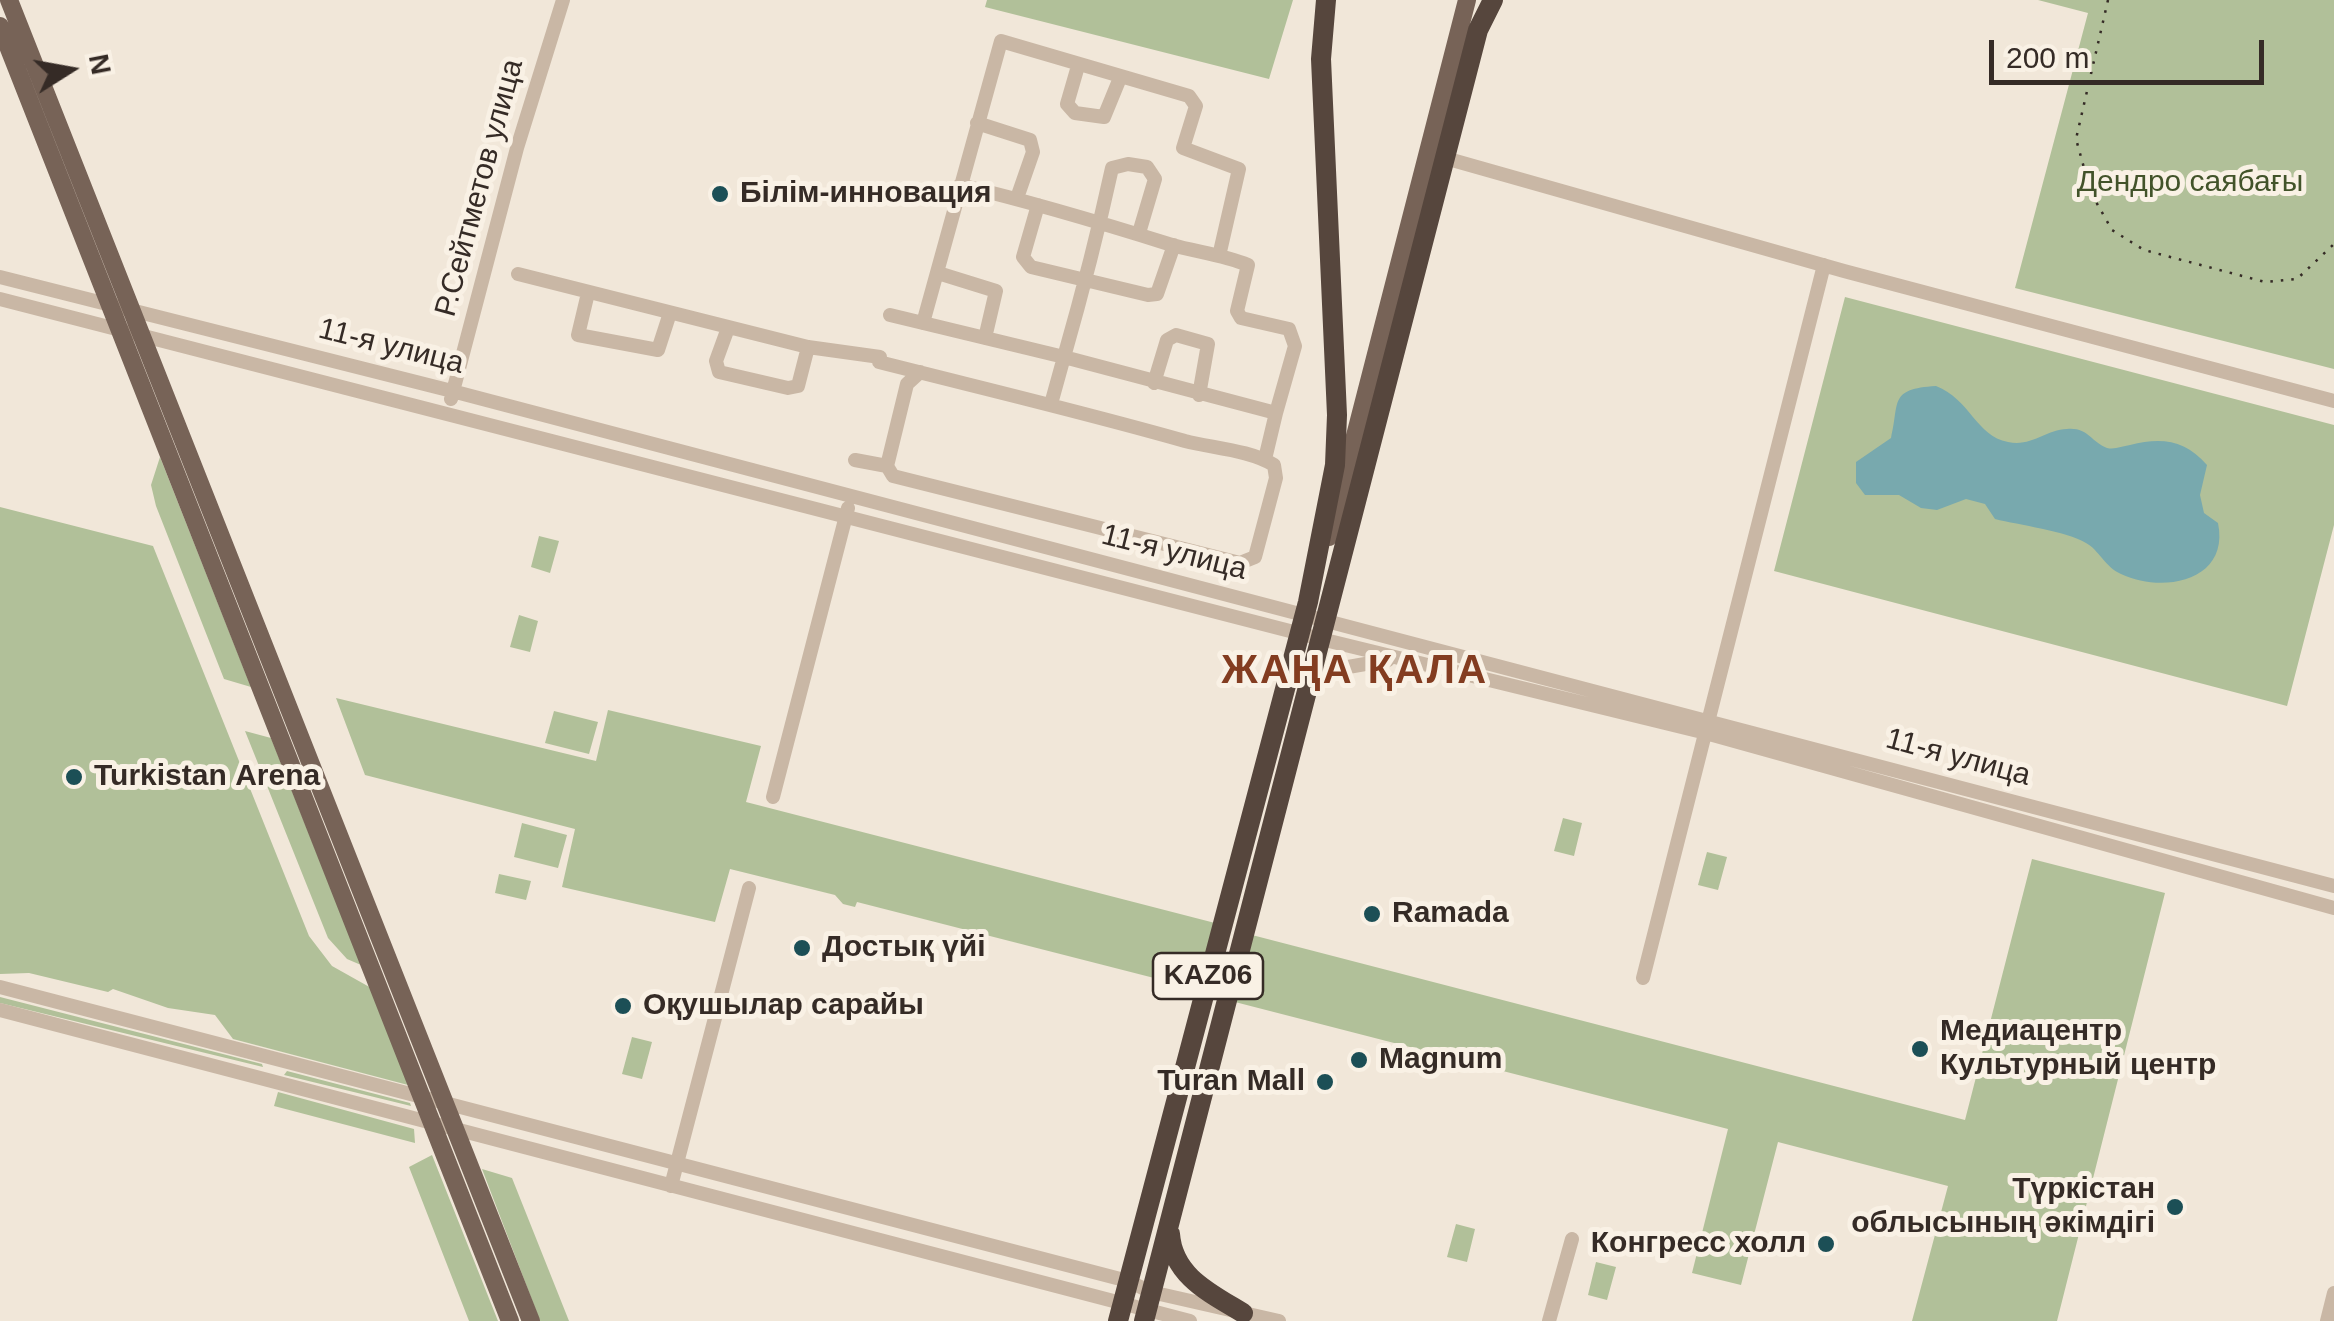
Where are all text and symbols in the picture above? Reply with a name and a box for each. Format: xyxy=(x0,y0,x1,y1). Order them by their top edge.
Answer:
north arrow xyxy=(20,20,120,120)
scale bar xyxy=(1994,20,2269,82)
text: 200 m xyxy=(2006,41,2089,74)
text: N xyxy=(83,51,117,77)
street label: Р.Сейтметов улица xyxy=(428,56,532,320)
park label: Дендро саябағы xyxy=(2077,165,2303,201)
place label: Білім-инновация xyxy=(740,176,992,212)
marker: Білім-инновация xyxy=(709,183,731,205)
street label: 11-я улица xyxy=(315,312,467,382)
street label: 11-я улица xyxy=(1098,518,1250,588)
district label: ЖАҢА ҚАЛА xyxy=(1221,648,1489,696)
street label: 11-я улица xyxy=(1882,721,2034,795)
place label: Turkistan Arena xyxy=(94,759,320,795)
marker: Turkistan Arena xyxy=(63,766,85,788)
place label: Ramada xyxy=(1392,896,1509,932)
marker: Ramada xyxy=(1361,903,1383,925)
place label: Достық үйі xyxy=(822,930,985,966)
marker: Достық үйі xyxy=(791,937,813,959)
road number: KАZ06 xyxy=(1153,953,1263,999)
place label: Оқушылар сарайы xyxy=(643,988,924,1024)
marker: Оқушылар сарайы xyxy=(612,995,634,1017)
place label: Медиацентр Культурный центр xyxy=(1940,1014,2216,1084)
marker: Медиацентр Культурный центр xyxy=(1909,1038,1931,1060)
place label: Magnum xyxy=(1379,1042,1502,1078)
marker: Magnum xyxy=(1348,1049,1370,1071)
place label: Turan Mall xyxy=(1157,1064,1305,1100)
marker: Turan Mall xyxy=(1314,1071,1336,1093)
place label: Түркістан облысының әкімдігі xyxy=(1851,1172,2155,1242)
marker: Түркістан облысының әкімдігі xyxy=(2164,1196,2186,1218)
place label: Конгресс холл xyxy=(1591,1226,1806,1262)
marker: Конгресс холл xyxy=(1815,1233,1837,1255)

